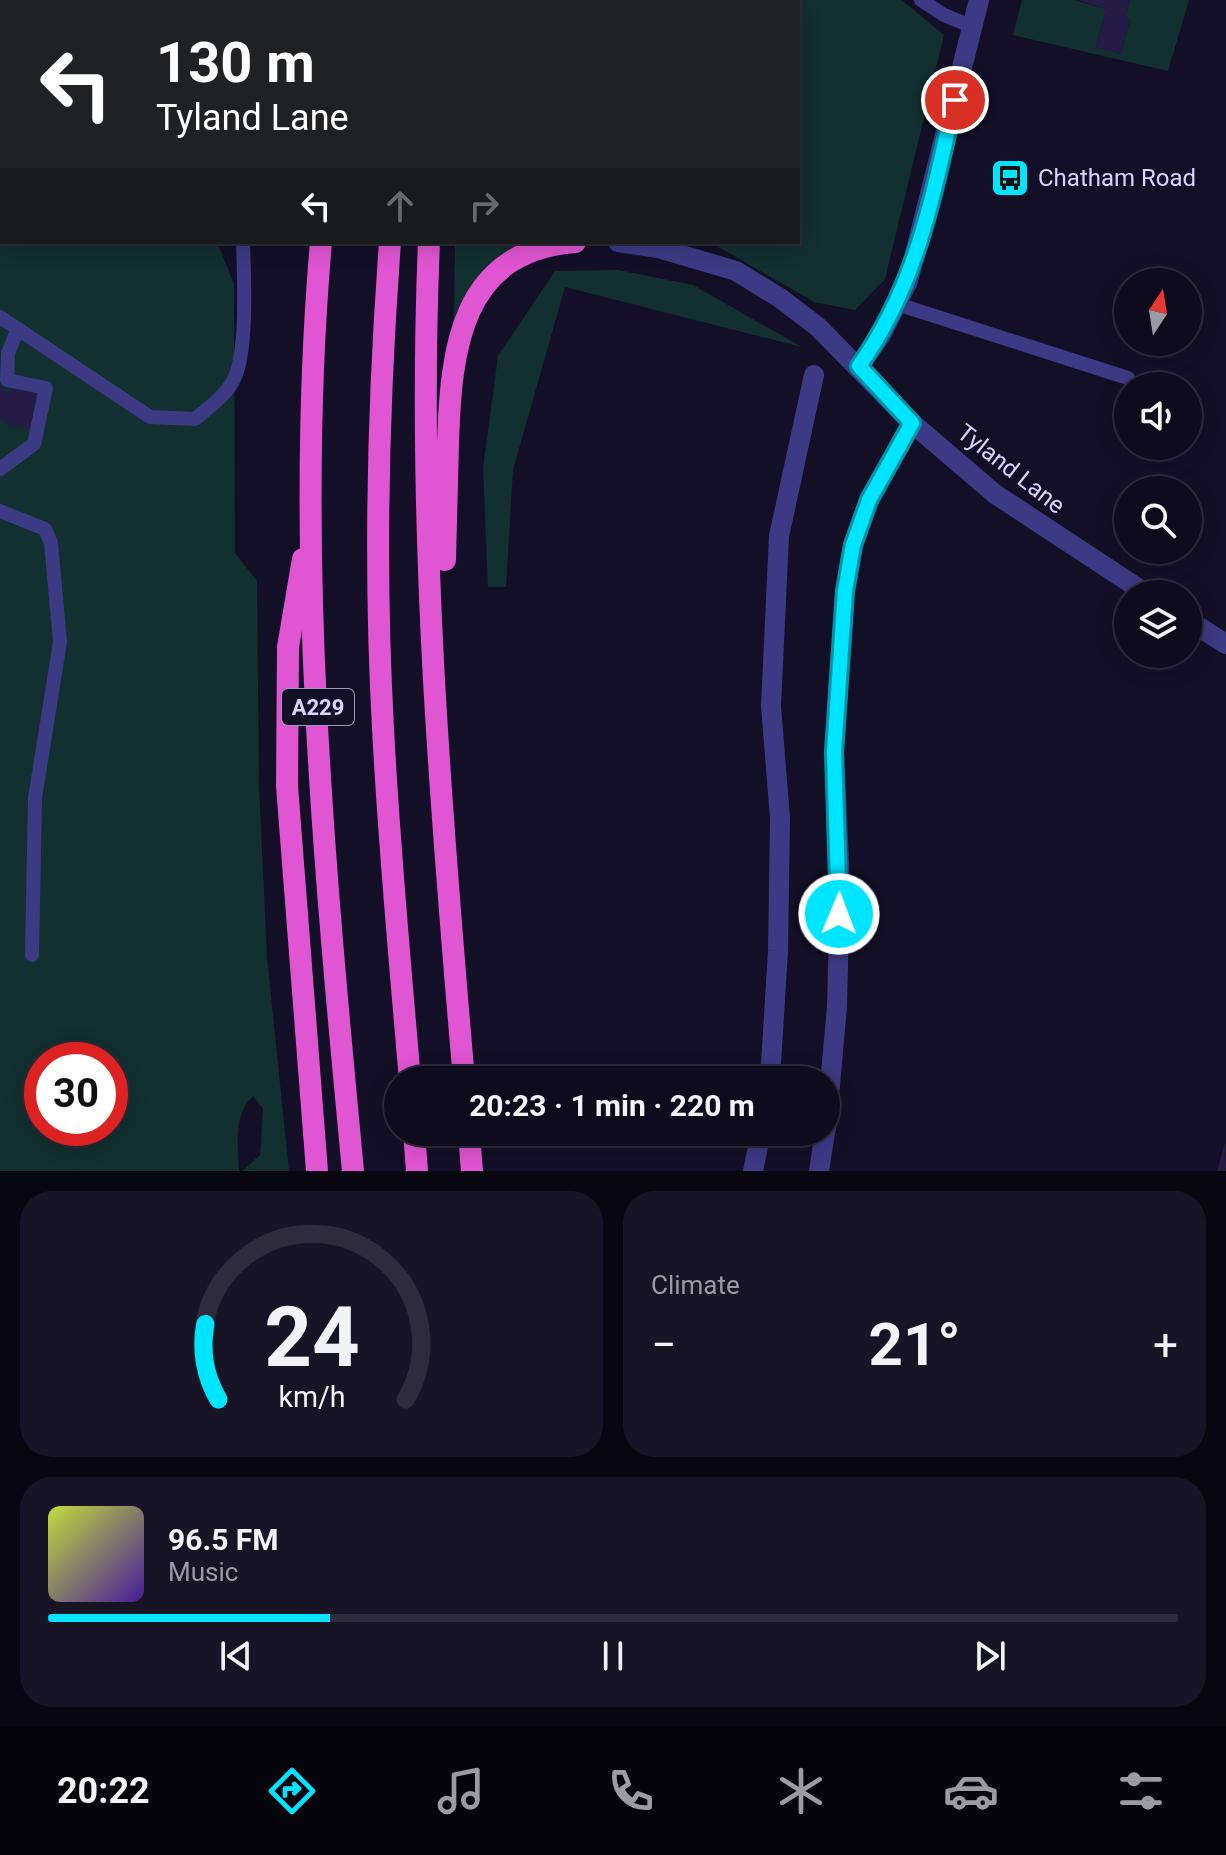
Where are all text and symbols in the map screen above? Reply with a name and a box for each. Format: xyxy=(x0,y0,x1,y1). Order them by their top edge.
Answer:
text: 130 m xyxy=(156,30,315,96)
icon: left xyxy=(24,32,128,136)
pin xyxy=(921,66,989,134)
icon: arrive xyxy=(933,78,977,122)
text: Tyland Lane xyxy=(156,97,349,139)
bus stop icon: Chatham Road xyxy=(989,157,1031,199)
place label: Chatham Road xyxy=(1038,164,1196,192)
icon: left xyxy=(294,184,338,228)
icon: ahead xyxy=(378,184,422,228)
icon: right xyxy=(462,184,506,228)
north arrow xyxy=(1114,268,1202,356)
map controls xyxy=(1114,268,1202,668)
button: sound xyxy=(1114,372,1202,460)
street label: Tyland Lane xyxy=(952,418,1070,520)
button: search xyxy=(1114,476,1202,564)
button: layers xyxy=(1114,580,1202,668)
road number: A229 xyxy=(282,689,354,725)
position arrow xyxy=(797,872,881,956)
speed limit sign: 30 xyxy=(24,1042,128,1146)
text: 20:23 · 1 min · 220 m xyxy=(469,1088,755,1123)
text: Climate xyxy=(651,1270,740,1300)
text: 24 xyxy=(264,1289,359,1386)
text: 21° xyxy=(868,1309,961,1380)
text: − xyxy=(651,1319,676,1371)
text: + xyxy=(1153,1319,1178,1371)
text: km/h xyxy=(278,1380,345,1414)
text: 96.5 FM xyxy=(168,1522,279,1557)
text: Music xyxy=(168,1557,238,1587)
icon: previous xyxy=(214,1634,258,1678)
icon: pause xyxy=(591,1634,635,1678)
icon: next xyxy=(968,1634,1012,1678)
icon: directions xyxy=(264,1763,320,1819)
icon: music xyxy=(433,1763,489,1819)
icon: phone xyxy=(603,1763,659,1819)
icon: climate xyxy=(773,1763,829,1819)
icon: car xyxy=(943,1763,999,1819)
icon: filters xyxy=(1113,1763,1169,1819)
text: 20:22 xyxy=(57,1770,150,1812)

